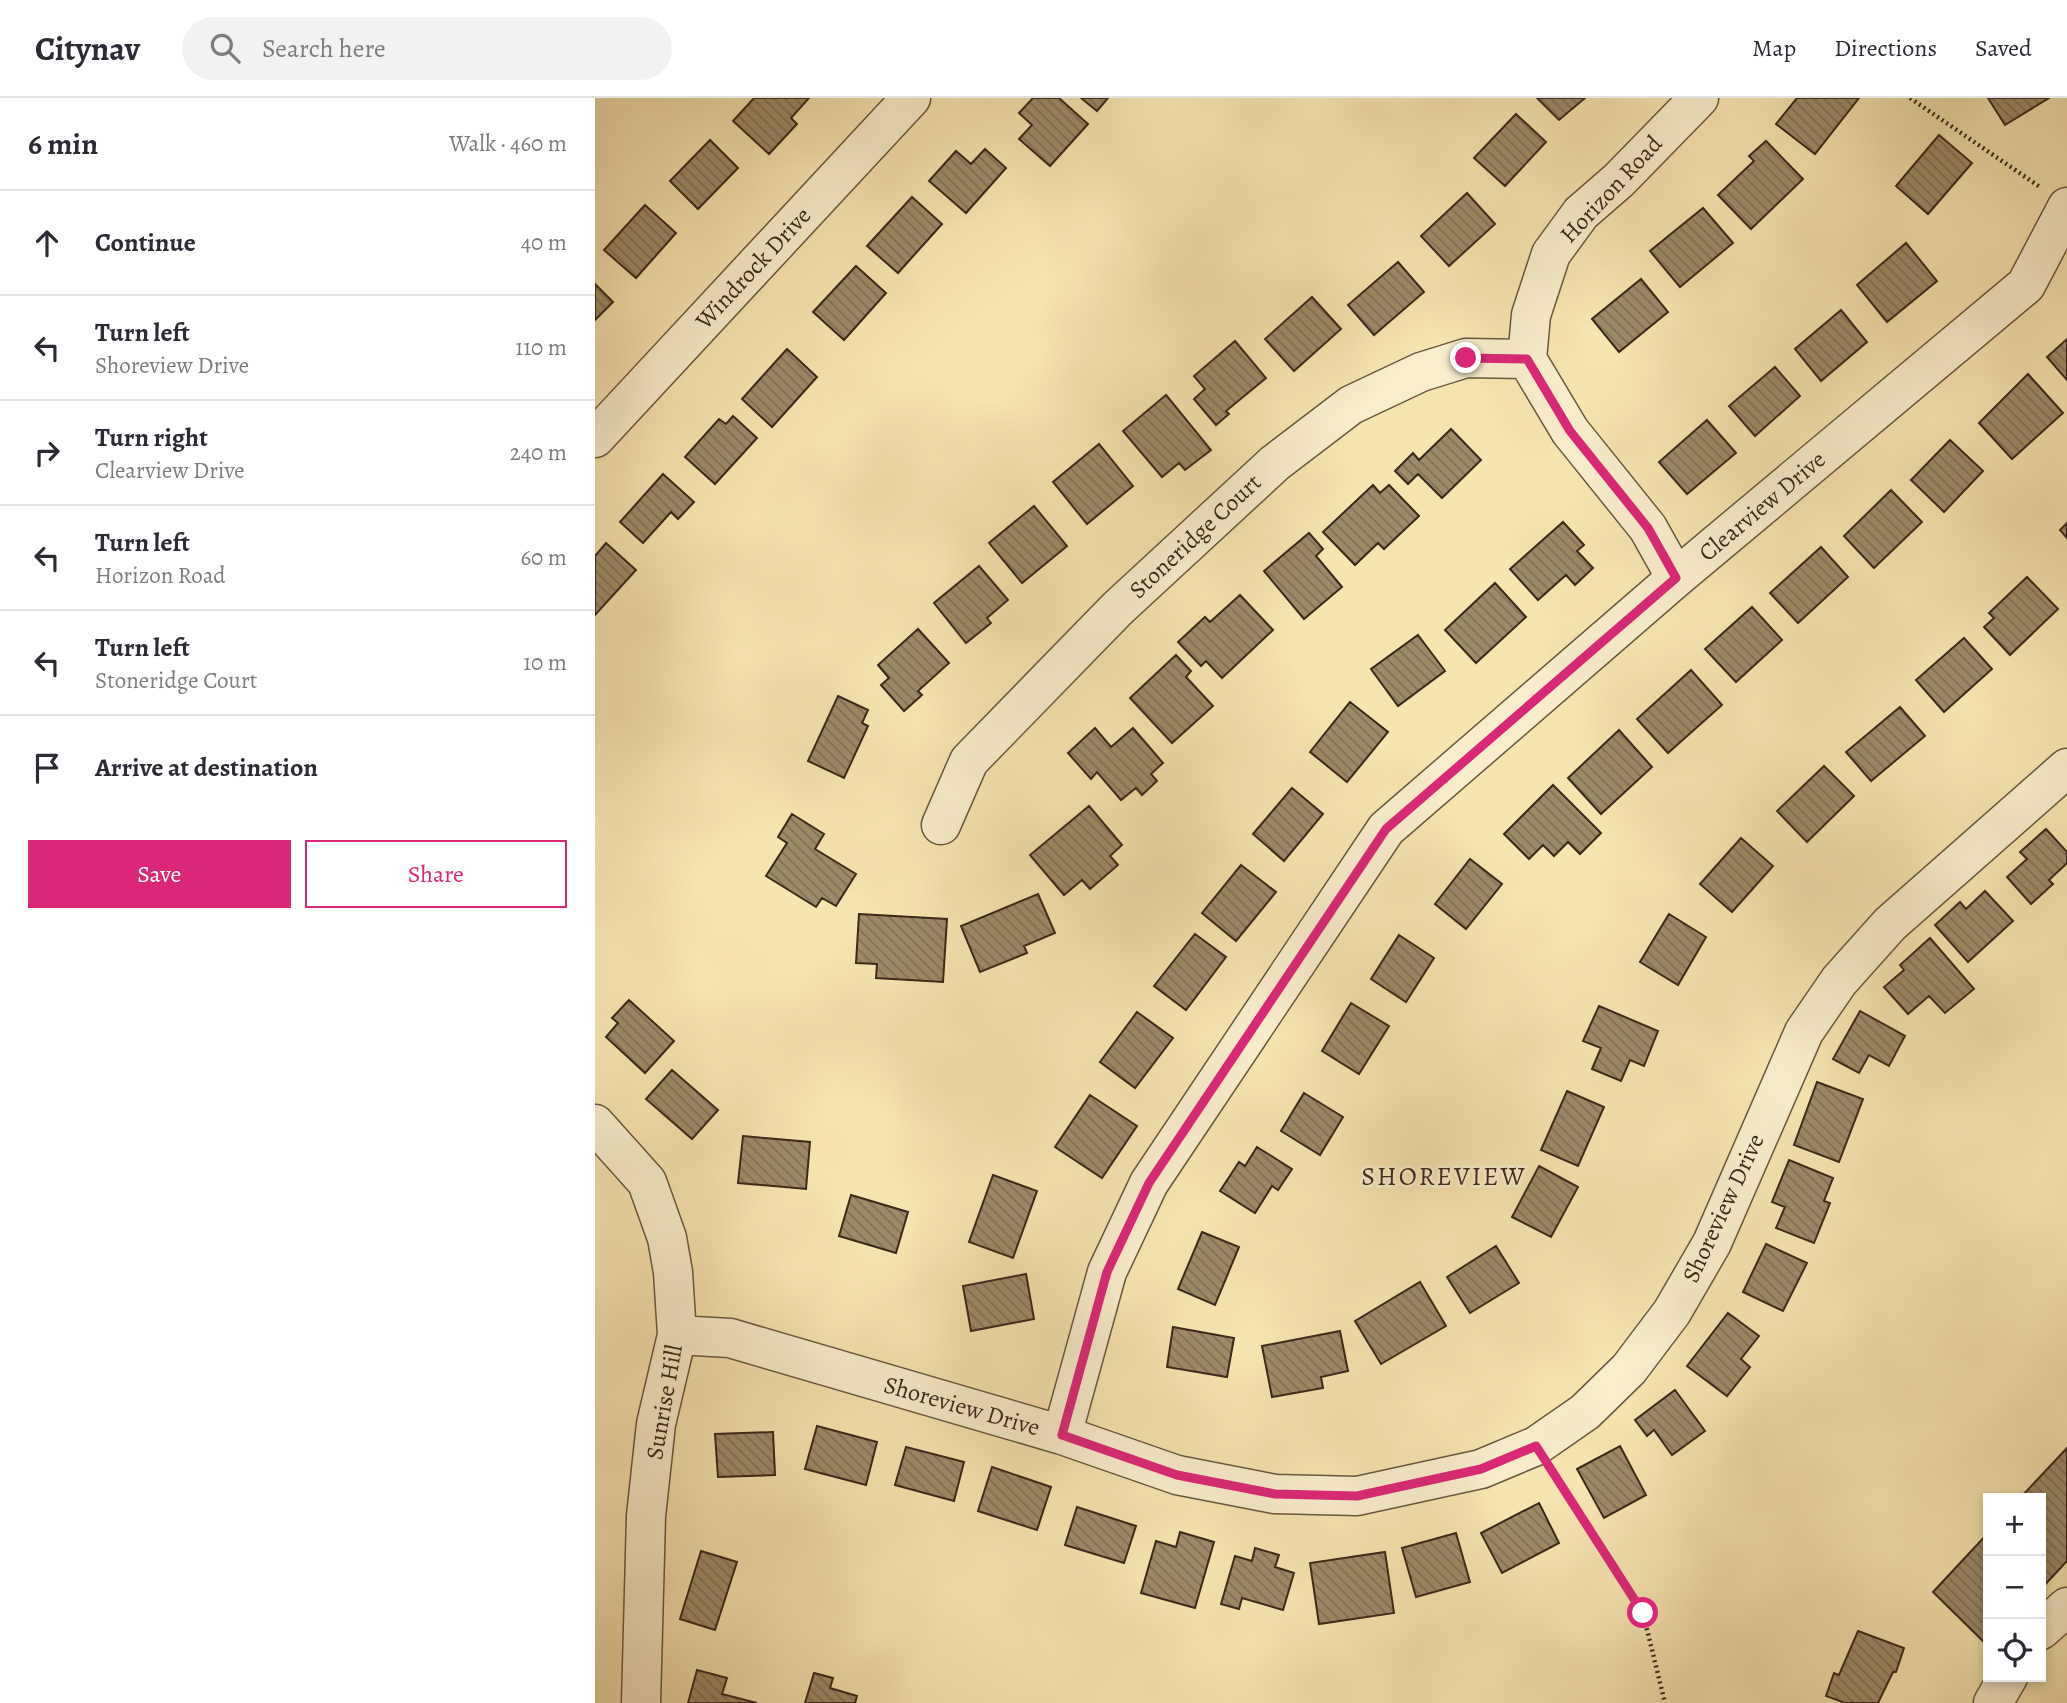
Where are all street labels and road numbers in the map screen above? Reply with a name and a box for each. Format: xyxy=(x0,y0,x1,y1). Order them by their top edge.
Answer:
street label: Horizon Road xyxy=(1553,128,1669,250)
street label: Windrock Drive xyxy=(687,200,818,337)
street label: Clearview Drive xyxy=(1692,444,1832,568)
street label: Stoneridge Court xyxy=(1122,466,1268,605)
street label: Shoreview Drive xyxy=(1675,1128,1771,1288)
street label: Sunrise Hill xyxy=(638,1342,690,1462)
street label: Shoreview Drive xyxy=(880,1368,1044,1444)

